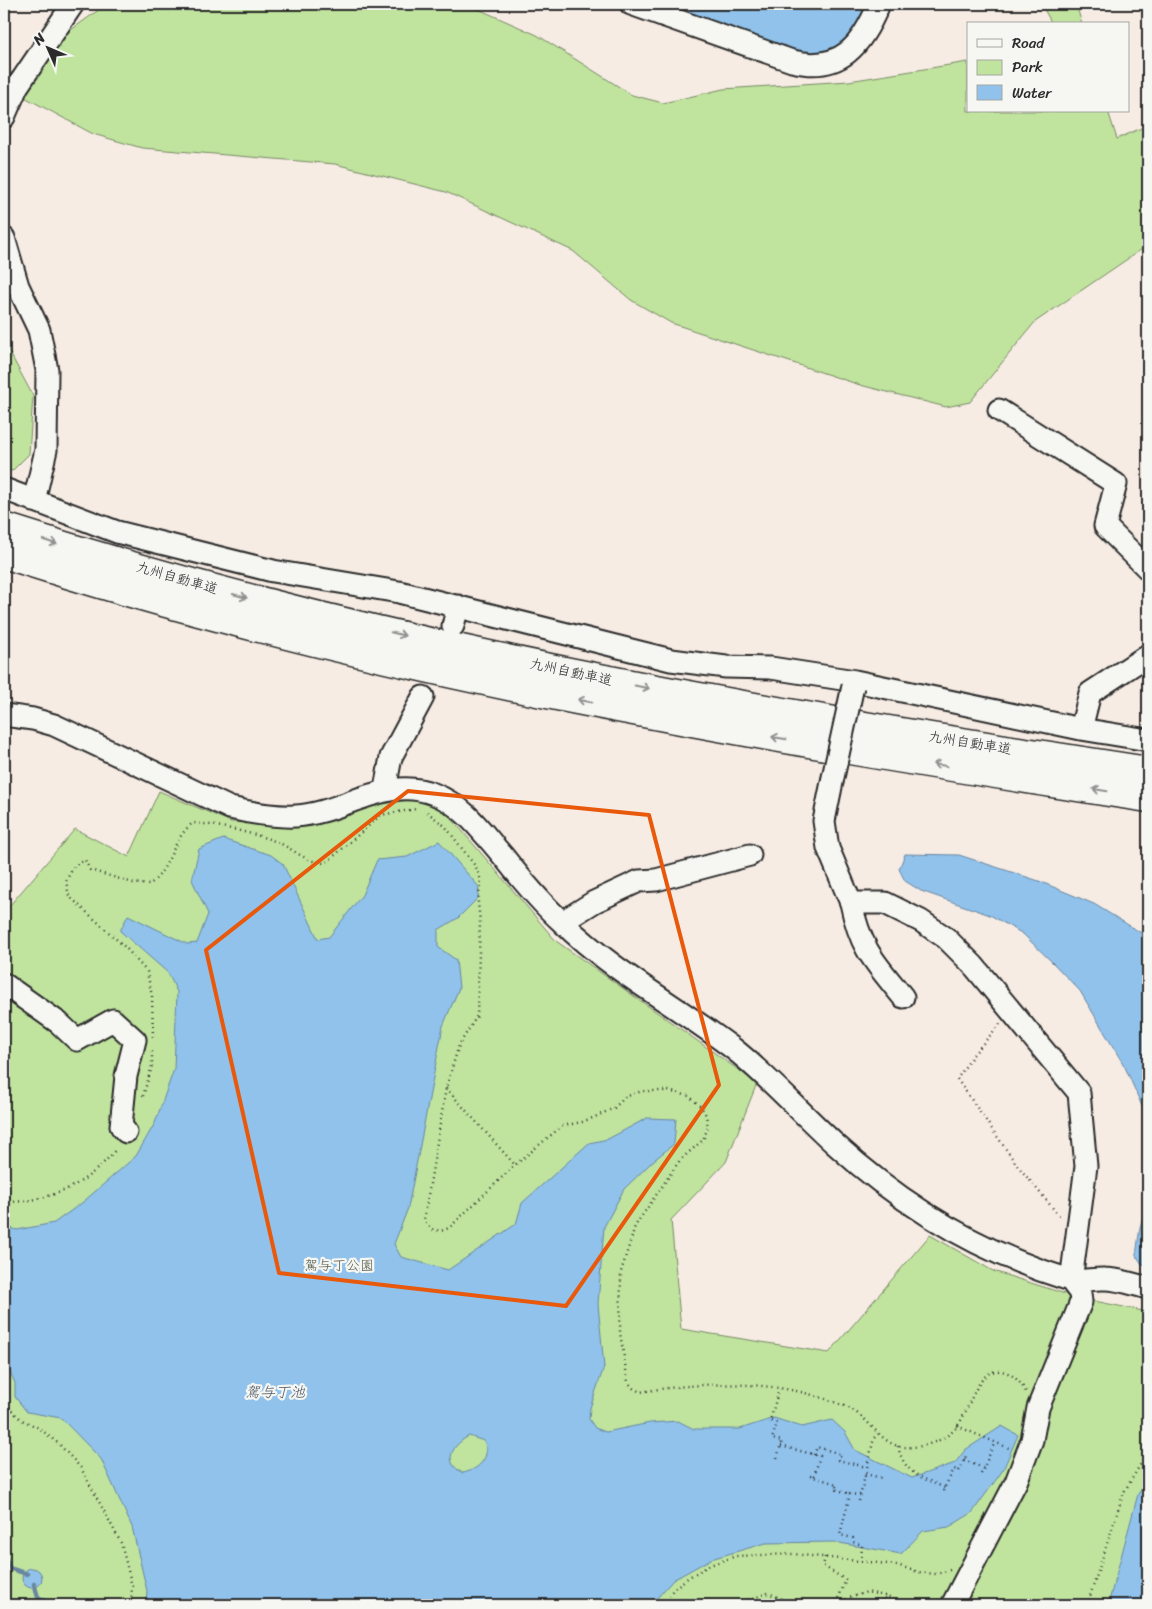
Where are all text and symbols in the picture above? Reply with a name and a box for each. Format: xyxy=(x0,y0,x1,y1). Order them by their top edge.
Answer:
north arrow xyxy=(22,22,72,72)
legend xyxy=(967,22,1130,112)
text: N xyxy=(26,27,52,52)
text: Road xyxy=(1012,30,1045,56)
text: Park xyxy=(1012,54,1043,80)
text: Water xyxy=(1012,80,1052,106)
one-way arrow xyxy=(42,537,58,547)
street label: 九州自動車道 xyxy=(133,554,221,602)
one-way arrow xyxy=(232,591,248,601)
one-way arrow xyxy=(389,630,405,640)
street label: 九州自動車道 xyxy=(527,651,615,693)
one-way arrow xyxy=(634,683,650,692)
one-way arrow xyxy=(578,696,594,706)
street label: 九州自動車道 xyxy=(927,724,1013,762)
one-way arrow xyxy=(772,732,788,742)
one-way arrow xyxy=(932,759,948,769)
one-way arrow xyxy=(1092,785,1108,795)
park label: 駕与丁公園 xyxy=(304,1253,374,1278)
water label: 駕与丁池 xyxy=(245,1379,306,1405)

